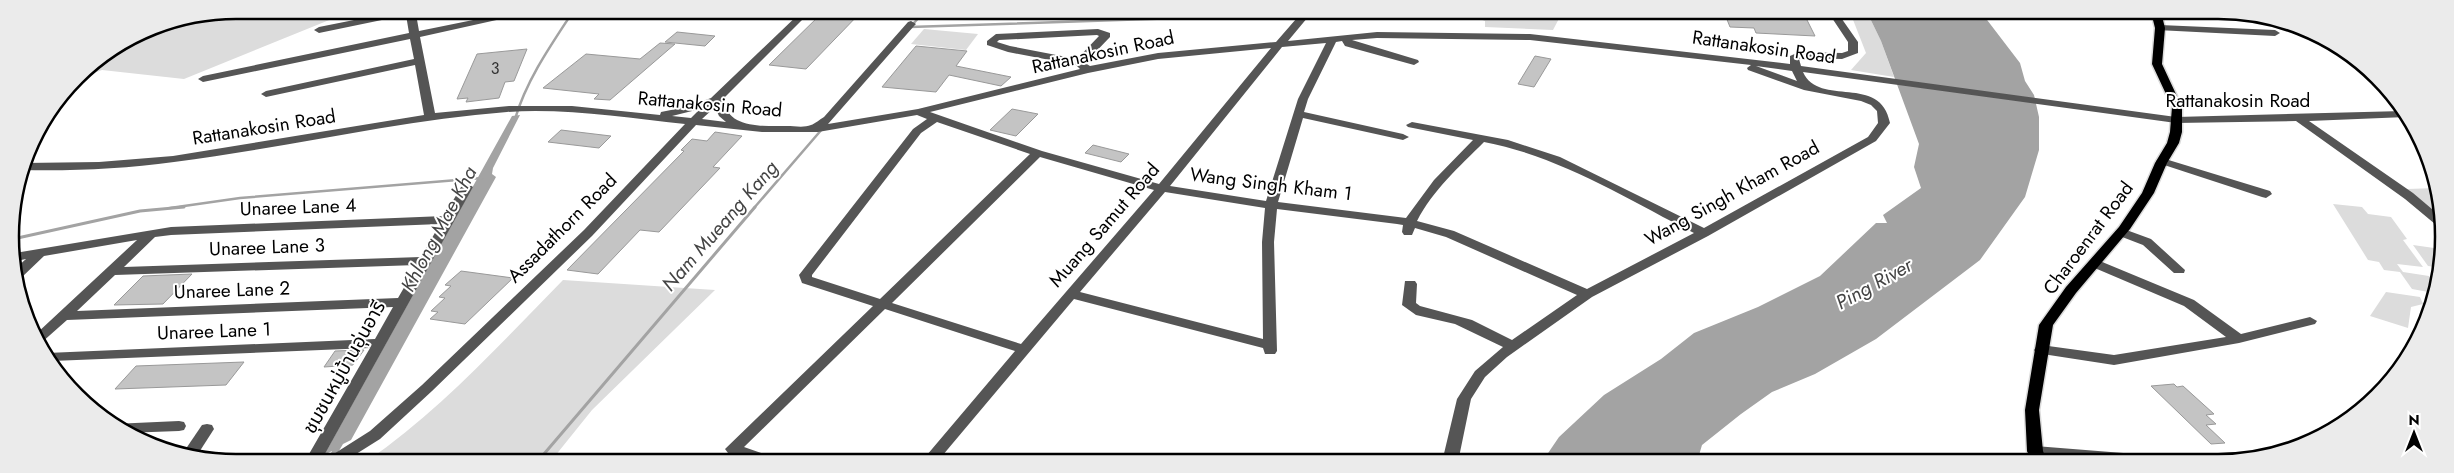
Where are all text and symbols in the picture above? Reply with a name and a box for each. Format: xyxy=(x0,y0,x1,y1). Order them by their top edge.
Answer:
street label: Rattanakosin Road xyxy=(1029,24,1177,80)
street label: Rattanakosin Road xyxy=(1690,24,1838,70)
house number: 3 xyxy=(491,57,500,80)
street label: Rattanakosin Road xyxy=(637,84,783,124)
street label: Rattanakosin Road xyxy=(2166,87,2310,114)
street label: Rattanakosin Road xyxy=(190,102,338,152)
street label: Wang Singh Kham Road xyxy=(1640,134,1824,252)
water label: Nam Mueang Kang xyxy=(655,154,785,298)
street label: Muang Samut Road xyxy=(1042,157,1166,293)
water label: Khlong Mae Kha xyxy=(394,161,484,297)
street label: Wang Singh Kham 1 xyxy=(1188,161,1354,207)
street label: Assadathorn Road xyxy=(501,167,623,289)
street label: Charoenrat Road xyxy=(2036,176,2140,300)
street label: Unaree Lane 4 xyxy=(239,191,357,223)
street label: Unaree Lane 3 xyxy=(209,231,325,263)
water label: Ping River xyxy=(1830,250,1919,317)
street label: Unaree Lane 2 xyxy=(173,274,291,306)
street label: ชุมชนหมู่บ้านอุ่นอารี xyxy=(296,296,392,438)
street label: Unaree Lane 1 xyxy=(156,316,272,346)
north arrow xyxy=(2389,408,2439,458)
text: N xyxy=(2408,410,2420,430)

